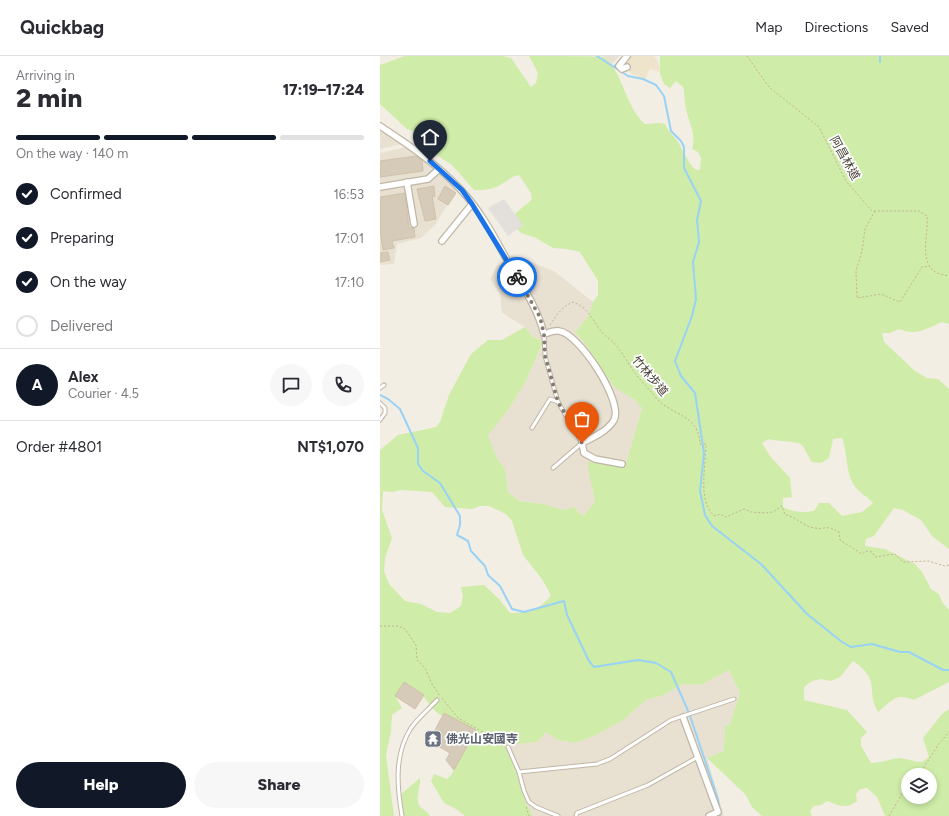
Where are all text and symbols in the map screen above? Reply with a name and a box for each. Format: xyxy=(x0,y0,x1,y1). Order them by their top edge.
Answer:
text: Quickbag xyxy=(20,16,104,39)
text: Map xyxy=(755,19,783,36)
text: Directions xyxy=(805,19,868,36)
text: Saved xyxy=(890,19,929,36)
text: Arriving in xyxy=(16,68,75,83)
text: 17:19–17:24 xyxy=(283,81,364,99)
text: 2 min xyxy=(16,82,82,114)
pin xyxy=(413,120,447,161)
icon: home xyxy=(419,126,441,148)
street label: 阿昌林道 xyxy=(827,134,863,182)
text: On the way · 140 m xyxy=(16,146,128,161)
icon: check xyxy=(16,183,38,205)
text: Confirmed xyxy=(50,185,122,203)
text: 16:53 xyxy=(333,187,364,202)
icon: check xyxy=(16,227,38,249)
text: Preparing xyxy=(50,229,114,247)
text: 17:01 xyxy=(335,231,364,246)
courier xyxy=(497,257,537,297)
icon: bike xyxy=(506,266,528,288)
icon: check xyxy=(16,271,38,293)
text: On the way xyxy=(50,273,127,291)
text: 17:10 xyxy=(335,275,364,290)
text: Delivered xyxy=(50,317,113,335)
street label: 竹林步道 xyxy=(629,353,671,399)
button: chat xyxy=(270,364,312,406)
button: phone xyxy=(322,364,364,406)
text: Alex xyxy=(68,368,98,386)
text: A xyxy=(32,376,42,394)
text: Courier · 4.5 xyxy=(68,386,139,401)
pin xyxy=(565,402,599,443)
icon: bag xyxy=(571,408,593,430)
text: Order #4801 xyxy=(16,438,102,456)
text: NT$1,070 xyxy=(297,438,364,456)
temple icon: 佛光山安國寺 xyxy=(423,729,443,749)
place label: 佛光山安國寺 xyxy=(446,732,518,746)
button: Help xyxy=(16,762,186,808)
button: Share xyxy=(194,762,364,808)
map controls xyxy=(901,768,937,804)
button: layers xyxy=(901,768,937,804)

